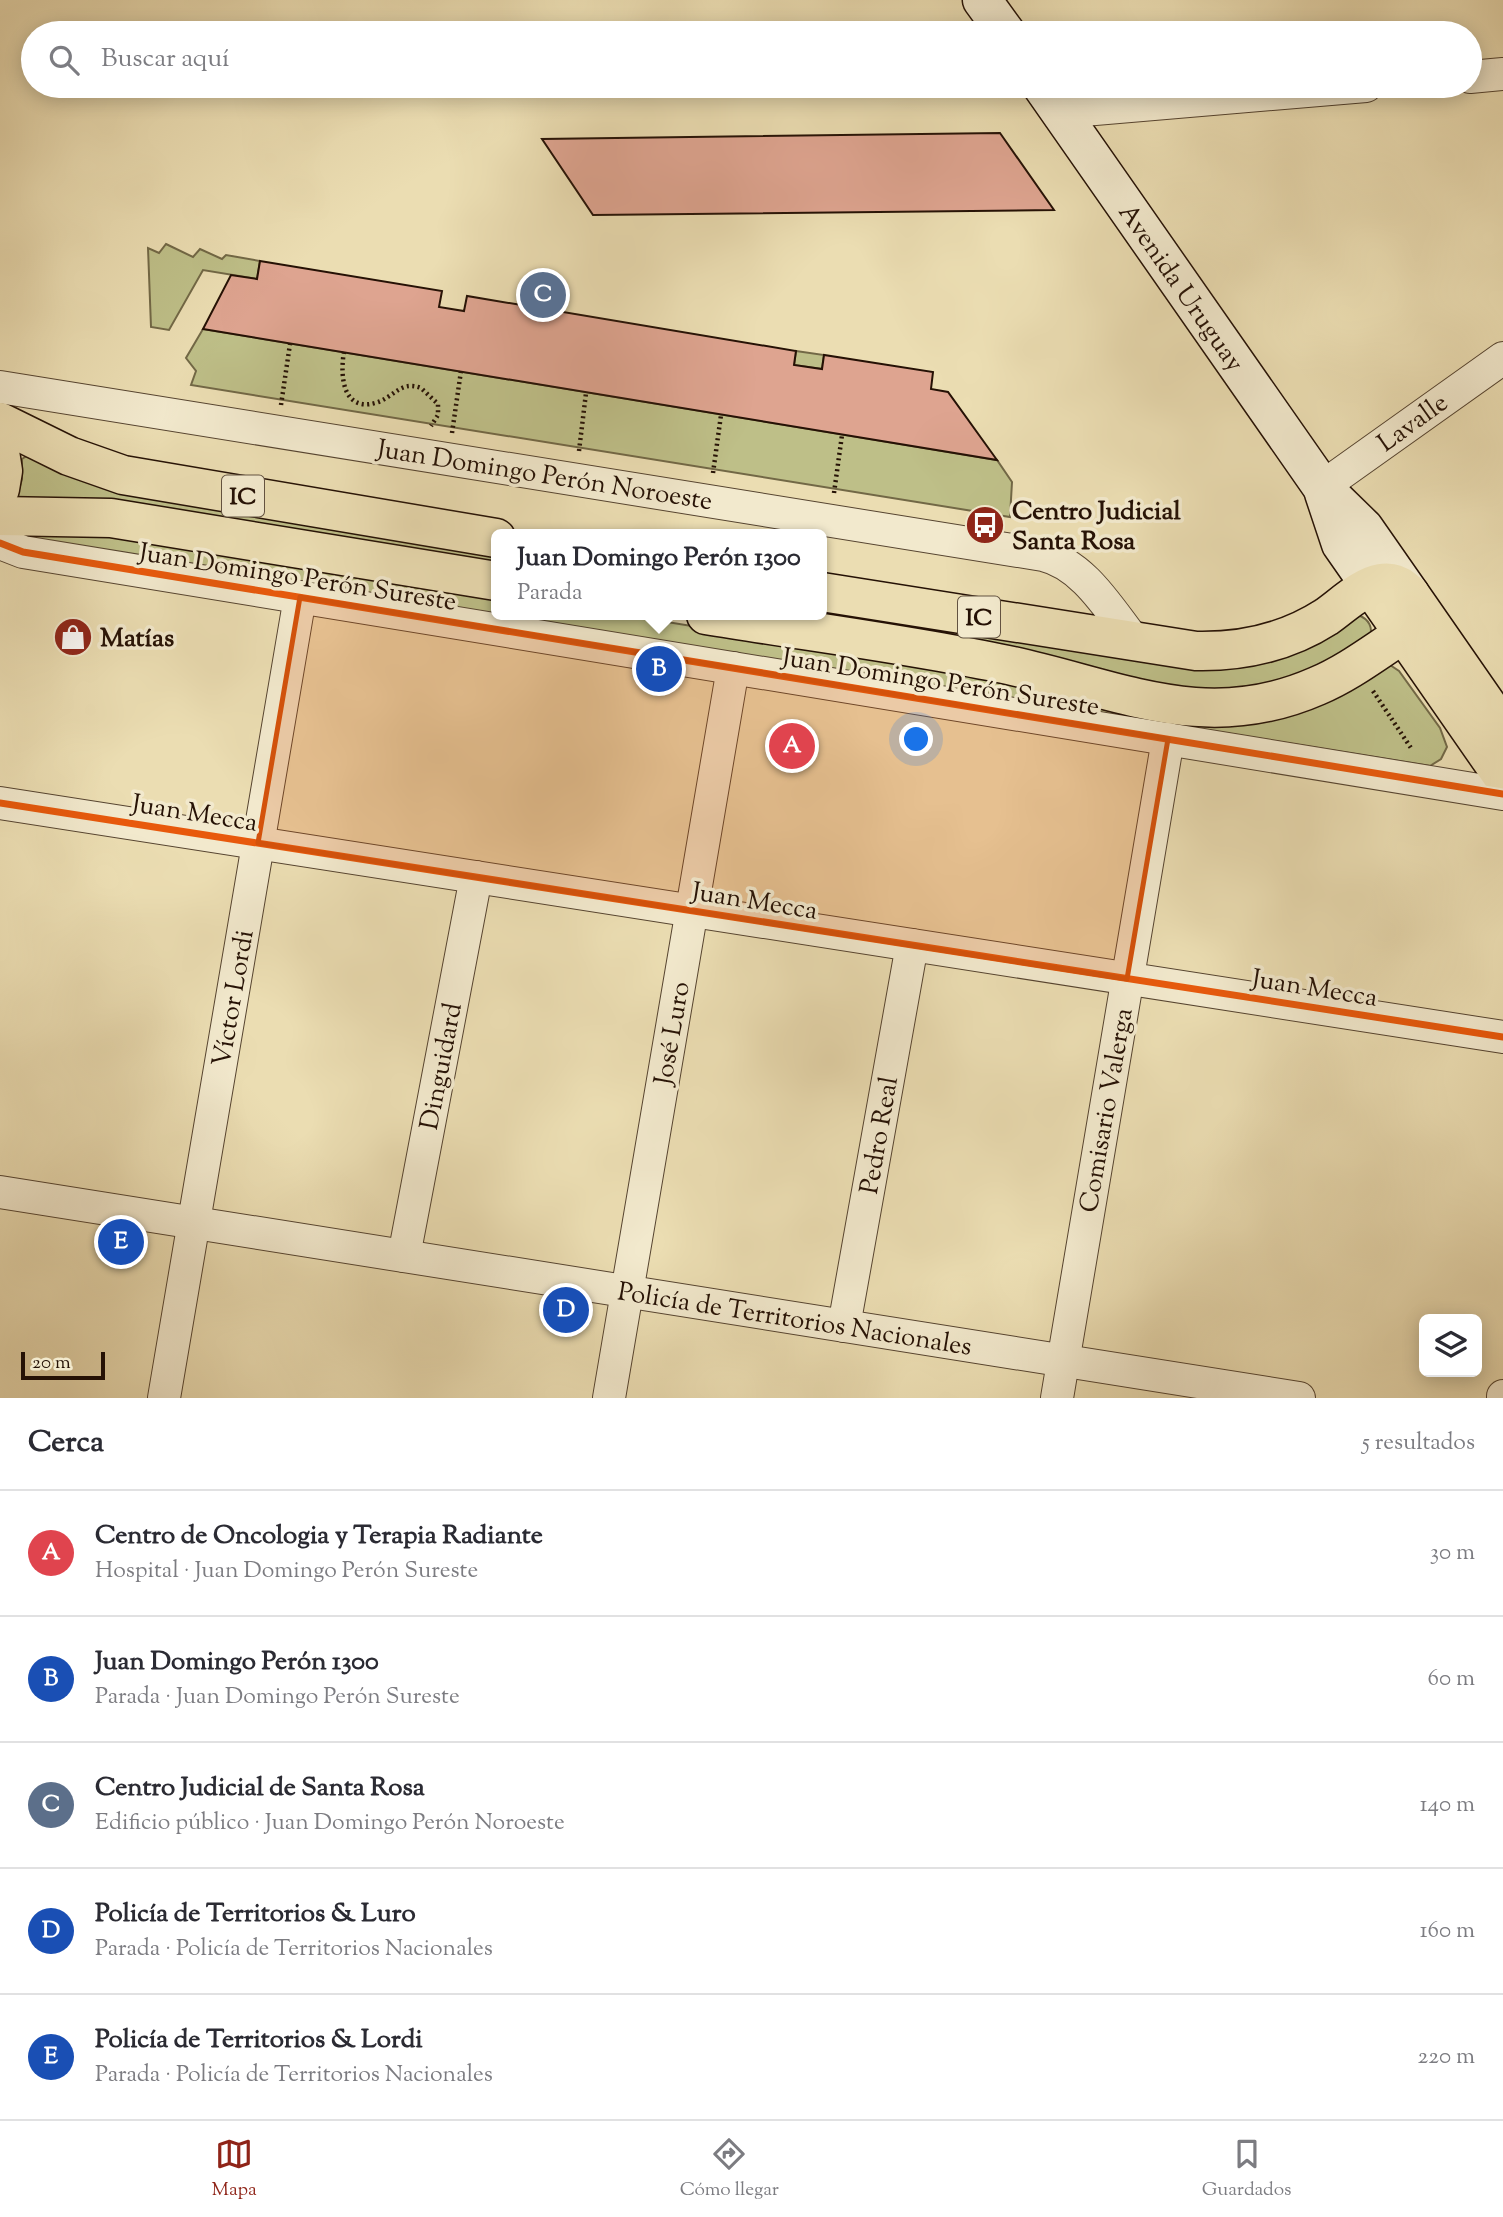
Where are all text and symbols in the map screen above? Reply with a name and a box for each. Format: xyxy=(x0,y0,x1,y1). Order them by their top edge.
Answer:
search box xyxy=(21,21,1482,98)
icon: search xyxy=(45,41,83,79)
text: Buscar aquí xyxy=(101,41,230,78)
street label: Avenida Uruguay xyxy=(1108,197,1252,380)
pin: C xyxy=(520,269,566,321)
street label: Lavalle xyxy=(1371,386,1456,462)
street label: Juan Domingo Perón Noroeste xyxy=(372,431,715,521)
road number: IC xyxy=(222,476,264,516)
place label: Centro Judicial Santa Rosa xyxy=(1012,494,1181,561)
bus stop icon: Centro Judicial Santa Rosa xyxy=(964,504,1006,546)
popup xyxy=(491,529,827,620)
street label: Juan Domingo Perón Sureste xyxy=(134,535,459,622)
text: Juan Domingo Perón 1300 xyxy=(517,540,801,577)
text: Parada xyxy=(517,577,583,610)
road number: IC xyxy=(958,596,1000,638)
shop icon: Matías xyxy=(52,616,94,658)
place label: Matías xyxy=(100,621,174,658)
street label: Juan Domingo Perón Sureste xyxy=(777,640,1102,727)
pin: B xyxy=(636,643,682,695)
pin: A xyxy=(769,720,815,772)
your location xyxy=(899,722,933,756)
street label: Juan Mecca xyxy=(127,786,260,843)
street label: Juan Mecca xyxy=(687,874,820,931)
street label: Víctor Lordi xyxy=(204,927,265,1070)
street label: Juan Mecca xyxy=(1247,961,1380,1018)
street label: José Luro xyxy=(646,979,701,1090)
street label: Dinguidard xyxy=(412,999,473,1133)
street label: Comisario Valerga xyxy=(1071,1005,1144,1216)
street label: Pedro Real xyxy=(852,1074,909,1197)
pin: E xyxy=(98,1216,144,1268)
street label: Policía de Territorios Nacionales xyxy=(615,1274,974,1367)
pin: D xyxy=(543,1284,589,1336)
map controls xyxy=(1419,1314,1482,1377)
button: layers xyxy=(1419,1314,1482,1377)
scale bar xyxy=(21,1349,105,1381)
text: 20 m xyxy=(32,1350,71,1377)
text: Cerca xyxy=(28,1422,104,1465)
text: 5 resultados xyxy=(1362,1427,1475,1460)
text: Centro de Oncologia y Terapia Radiante xyxy=(95,1518,543,1555)
text: A xyxy=(42,1537,60,1570)
text: 30 m xyxy=(1430,1537,1475,1570)
text: Hospital · Juan Domingo Perón Sureste xyxy=(95,1555,478,1588)
text: Juan Domingo Perón 1300 xyxy=(95,1644,379,1681)
text: B xyxy=(44,1663,58,1696)
text: 60 m xyxy=(1427,1663,1475,1696)
text: Parada · Juan Domingo Perón Sureste xyxy=(95,1681,460,1714)
text: Centro Judicial de Santa Rosa xyxy=(95,1770,425,1807)
text: C xyxy=(42,1789,60,1822)
text: 140 m xyxy=(1420,1789,1475,1822)
text: Edificio público · Juan Domingo Perón Noroeste xyxy=(95,1807,565,1840)
text: Policía de Territorios & Luro xyxy=(95,1896,416,1933)
text: D xyxy=(42,1915,60,1948)
text: 160 m xyxy=(1420,1915,1475,1948)
text: Parada · Policía de Territorios Nacionales xyxy=(95,1933,493,1966)
text: Policía de Territorios & Lordi xyxy=(95,2022,423,2059)
text: E xyxy=(44,2041,58,2074)
text: 220 m xyxy=(1417,2041,1475,2074)
text: Parada · Policía de Territorios Nacionales xyxy=(95,2059,493,2092)
tab: Mapa xyxy=(211,2135,257,2204)
tab: Cómo llegar xyxy=(680,2135,779,2204)
tab: Guardados xyxy=(1202,2135,1292,2204)

